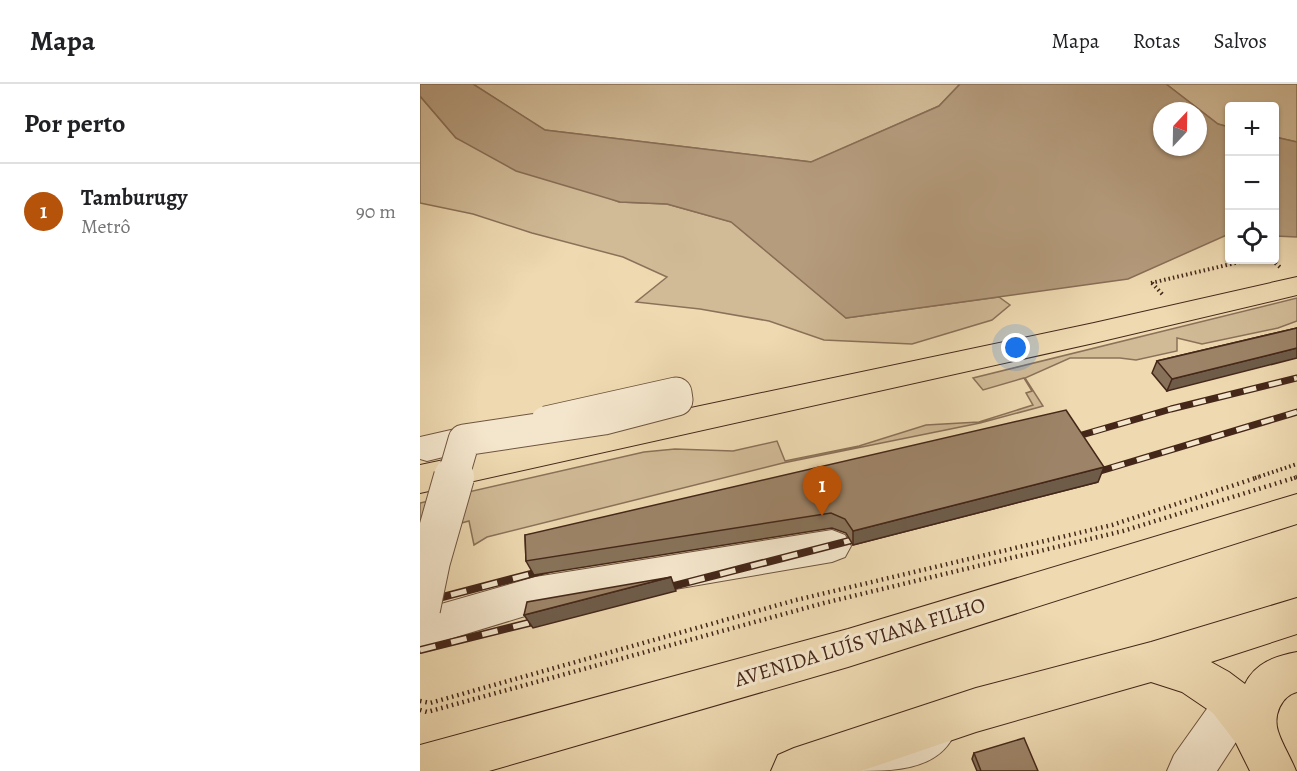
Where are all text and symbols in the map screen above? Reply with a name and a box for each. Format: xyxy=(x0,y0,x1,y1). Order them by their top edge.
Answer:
text: Mapa xyxy=(30,22,95,60)
text: Mapa xyxy=(1051,27,1100,55)
text: Rotas xyxy=(1133,27,1180,55)
text: Salvos xyxy=(1213,27,1267,55)
north arrow xyxy=(1153,102,1207,156)
map controls xyxy=(1225,102,1279,264)
button: + xyxy=(1225,102,1279,156)
text: Por perto xyxy=(24,106,125,141)
button: − xyxy=(1225,156,1279,210)
text: Tamburugy xyxy=(81,183,188,213)
text: 1 xyxy=(40,198,47,225)
text: 90 m xyxy=(356,198,396,225)
button: locate xyxy=(1225,210,1279,264)
text: Metrô xyxy=(81,213,131,240)
your location xyxy=(1001,333,1030,362)
pin: 1 xyxy=(802,466,842,516)
street label: AVENIDA LUÍS VIANA FILHO xyxy=(730,590,989,694)

